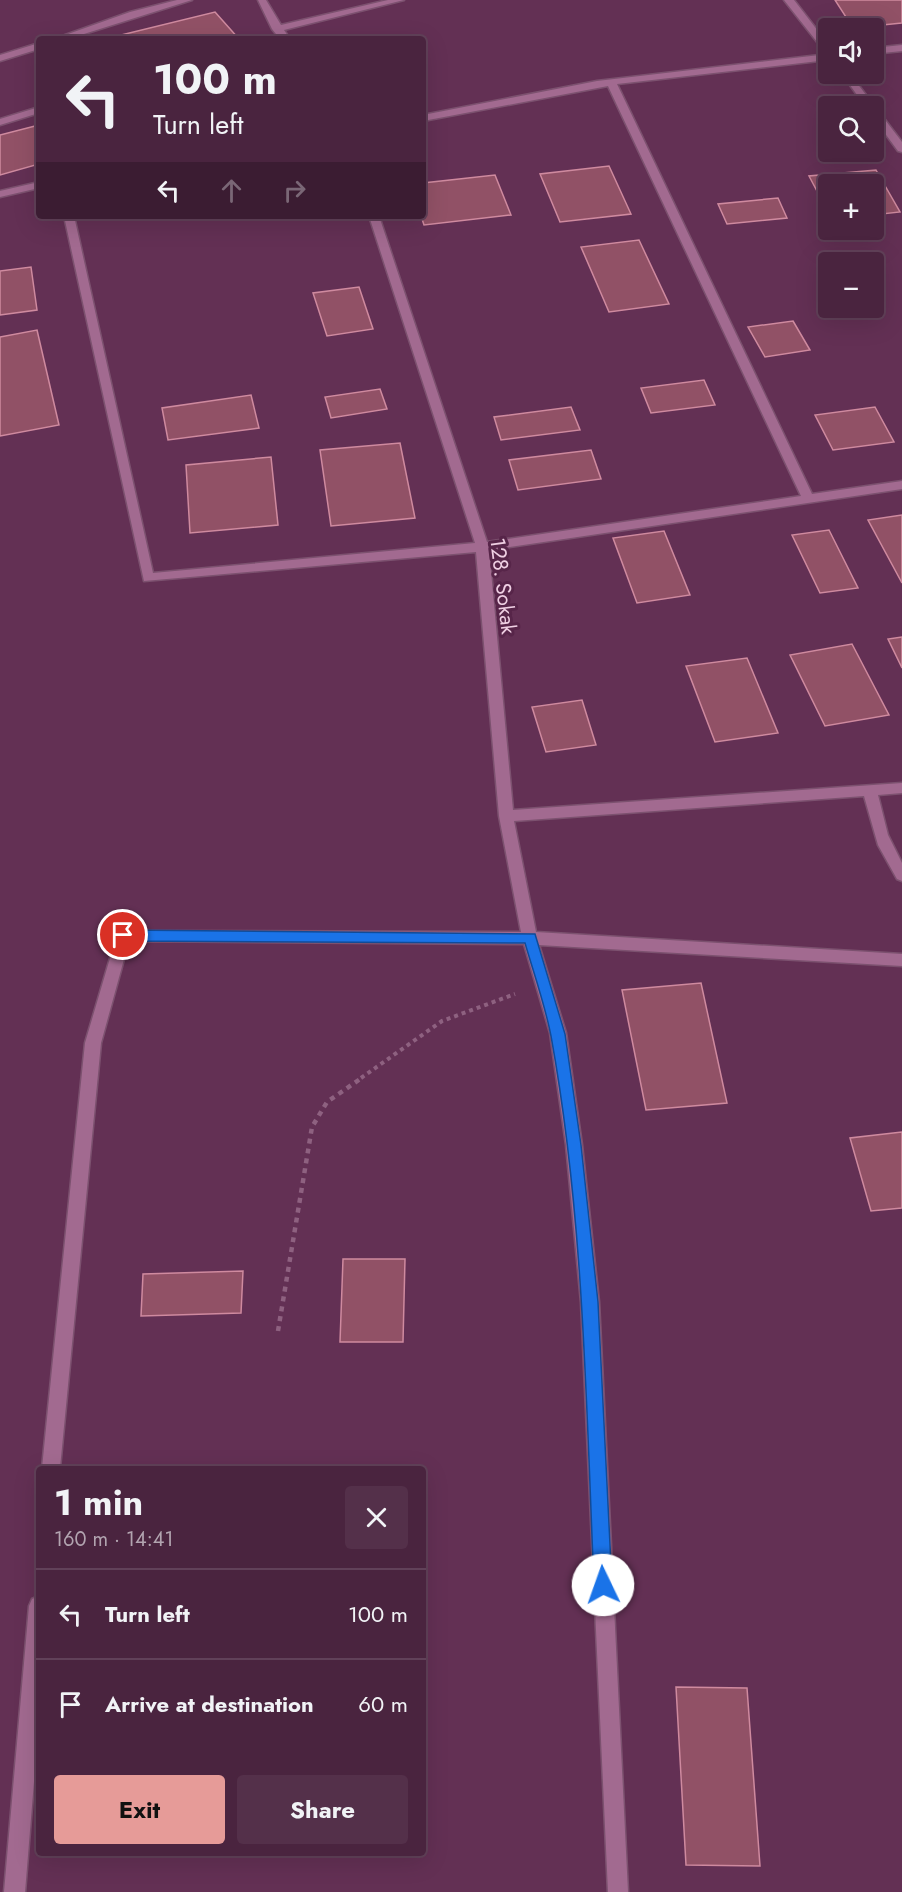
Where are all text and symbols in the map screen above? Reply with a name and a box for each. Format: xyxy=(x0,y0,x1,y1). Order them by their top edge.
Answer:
map controls xyxy=(818,18,884,318)
button: sound xyxy=(818,18,884,84)
text: 100 m xyxy=(153,49,277,110)
icon: left xyxy=(54,60,132,138)
button: search xyxy=(818,96,884,162)
text: Turn left xyxy=(153,105,243,144)
icon: left xyxy=(152,174,185,207)
icon: ahead xyxy=(215,174,248,207)
icon: right xyxy=(278,174,311,207)
button: + xyxy=(818,174,884,240)
button: − xyxy=(818,252,884,318)
street label: 128. Sokak xyxy=(482,536,524,637)
pin xyxy=(97,909,148,960)
icon: arrive xyxy=(106,918,139,951)
text: 1 min xyxy=(54,1476,143,1528)
button: close xyxy=(345,1486,408,1549)
text: 160 m · 14:41 xyxy=(54,1525,173,1554)
position arrow xyxy=(571,1553,635,1617)
icon: left xyxy=(54,1598,87,1631)
text: Turn left xyxy=(105,1598,190,1630)
text: 100 m xyxy=(348,1598,408,1630)
icon: arrive xyxy=(54,1688,87,1721)
text: Arrive at destination xyxy=(105,1688,314,1720)
text: 60 m xyxy=(358,1688,408,1720)
button: Exit xyxy=(54,1775,225,1844)
button: Share xyxy=(237,1775,408,1844)

